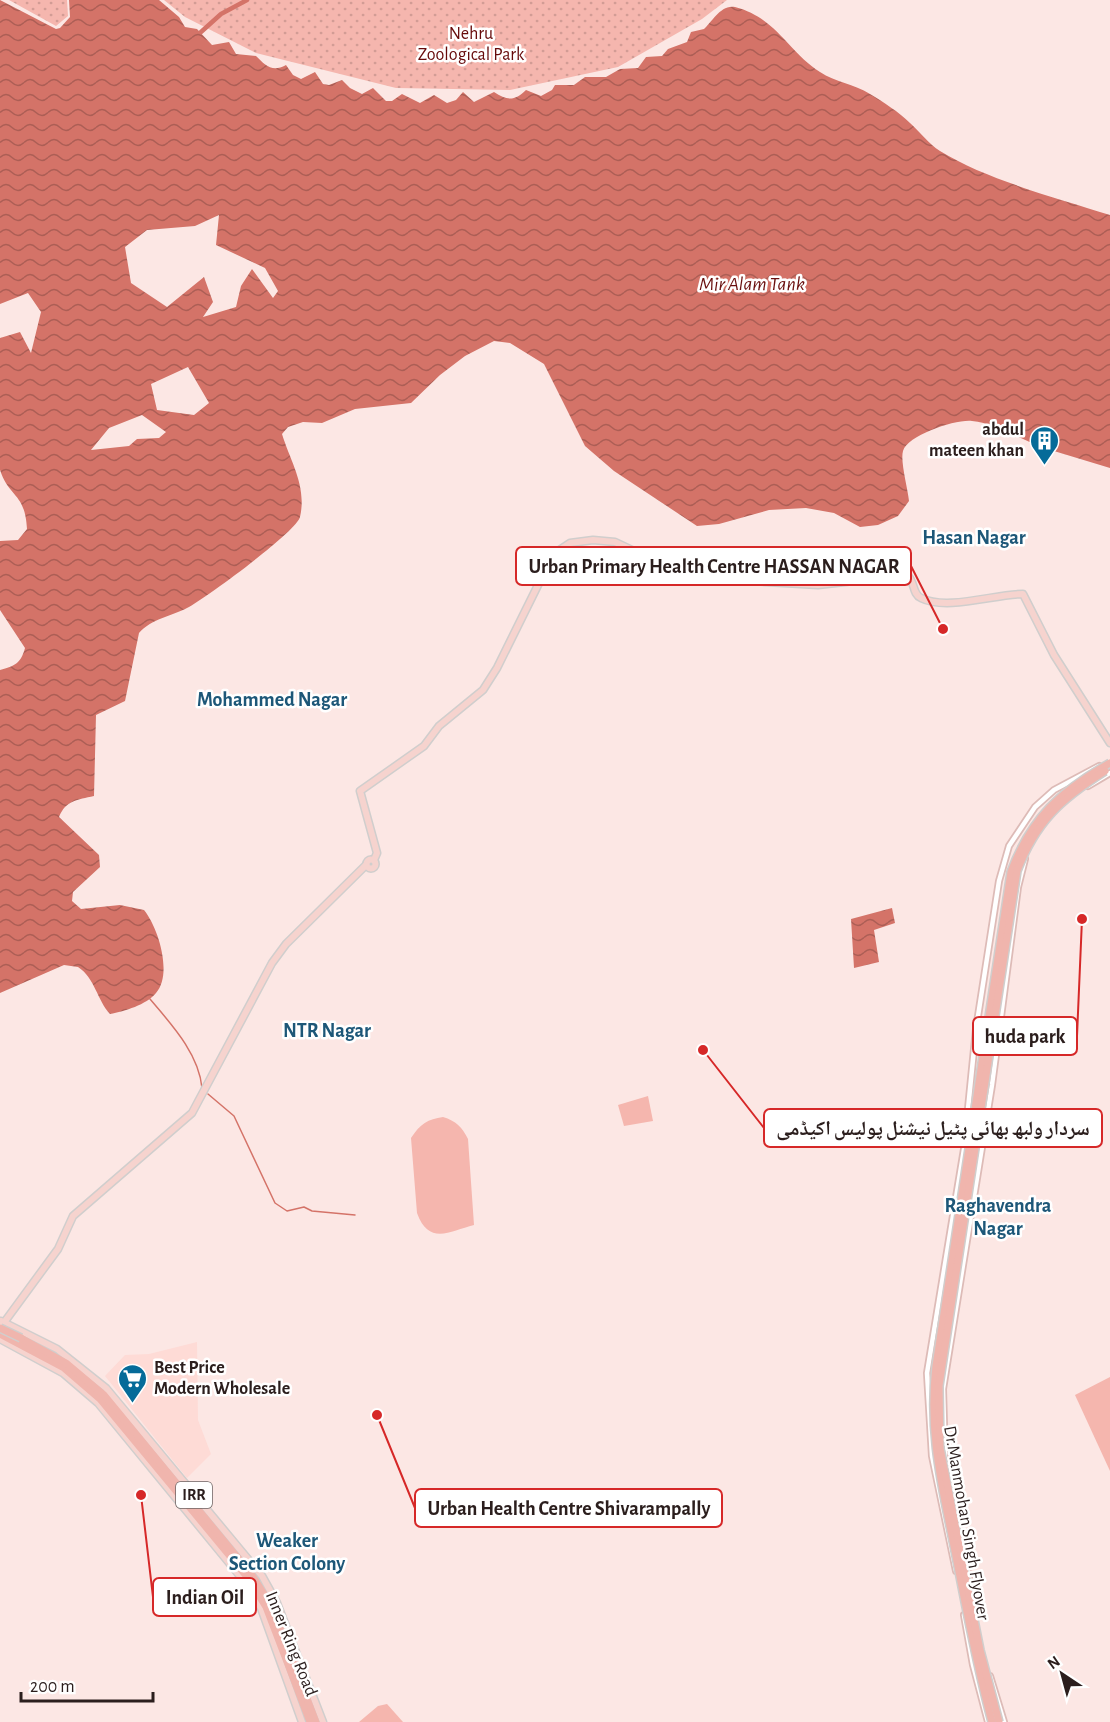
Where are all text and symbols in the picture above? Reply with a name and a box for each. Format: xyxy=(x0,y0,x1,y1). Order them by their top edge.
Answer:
park label: Nehru Zoological Park xyxy=(418,25,525,64)
water label: Mir Alam Tank xyxy=(699,274,805,294)
place label: abdul mateen khan xyxy=(929,421,1024,460)
building icon: abdul mateen khan xyxy=(1029,424,1061,466)
district label: Hasan Nagar xyxy=(922,528,1026,548)
callout: Urban Primary Health Centre HASSAN NAGAR xyxy=(516,547,911,585)
text: Urban Primary Health Centre HASSAN NAGAR xyxy=(529,557,900,577)
district label: Mohammed Nagar xyxy=(197,690,347,710)
callout: huda park xyxy=(973,1017,1077,1055)
district label: NTR Nagar xyxy=(283,1021,371,1041)
text: huda park xyxy=(985,1027,1065,1047)
callout: سردار ولبھ بھائی پٹیل نیشنل پولیس اکیڈمی xyxy=(764,1109,1102,1147)
text: سردار ولبھ بھائی پٹیل نیشنل پولیس اکیڈمی xyxy=(776,1119,1090,1141)
district label: Raghavendra Nagar xyxy=(945,1196,1052,1239)
place label: Best Price Modern Wholesale xyxy=(154,1359,290,1398)
supermarket icon: Best Price Modern Wholesale xyxy=(117,1362,149,1404)
street label: Dr.Manmohan Singh Flyover xyxy=(940,1424,992,1622)
road number: IRR xyxy=(176,1482,212,1508)
callout: Urban Health Centre Shivarampally xyxy=(415,1489,722,1527)
text: Urban Health Centre Shivarampally xyxy=(428,1499,711,1519)
district label: Weaker Section Colony xyxy=(229,1531,345,1574)
callout: Indian Oil xyxy=(153,1578,256,1616)
text: Indian Oil xyxy=(166,1588,244,1608)
street label: Inner Ring Road xyxy=(262,1589,320,1699)
north arrow xyxy=(1032,1644,1092,1704)
text: N xyxy=(1045,1653,1063,1672)
scale bar xyxy=(21,1665,153,1703)
text: 200 m xyxy=(30,1678,75,1696)

